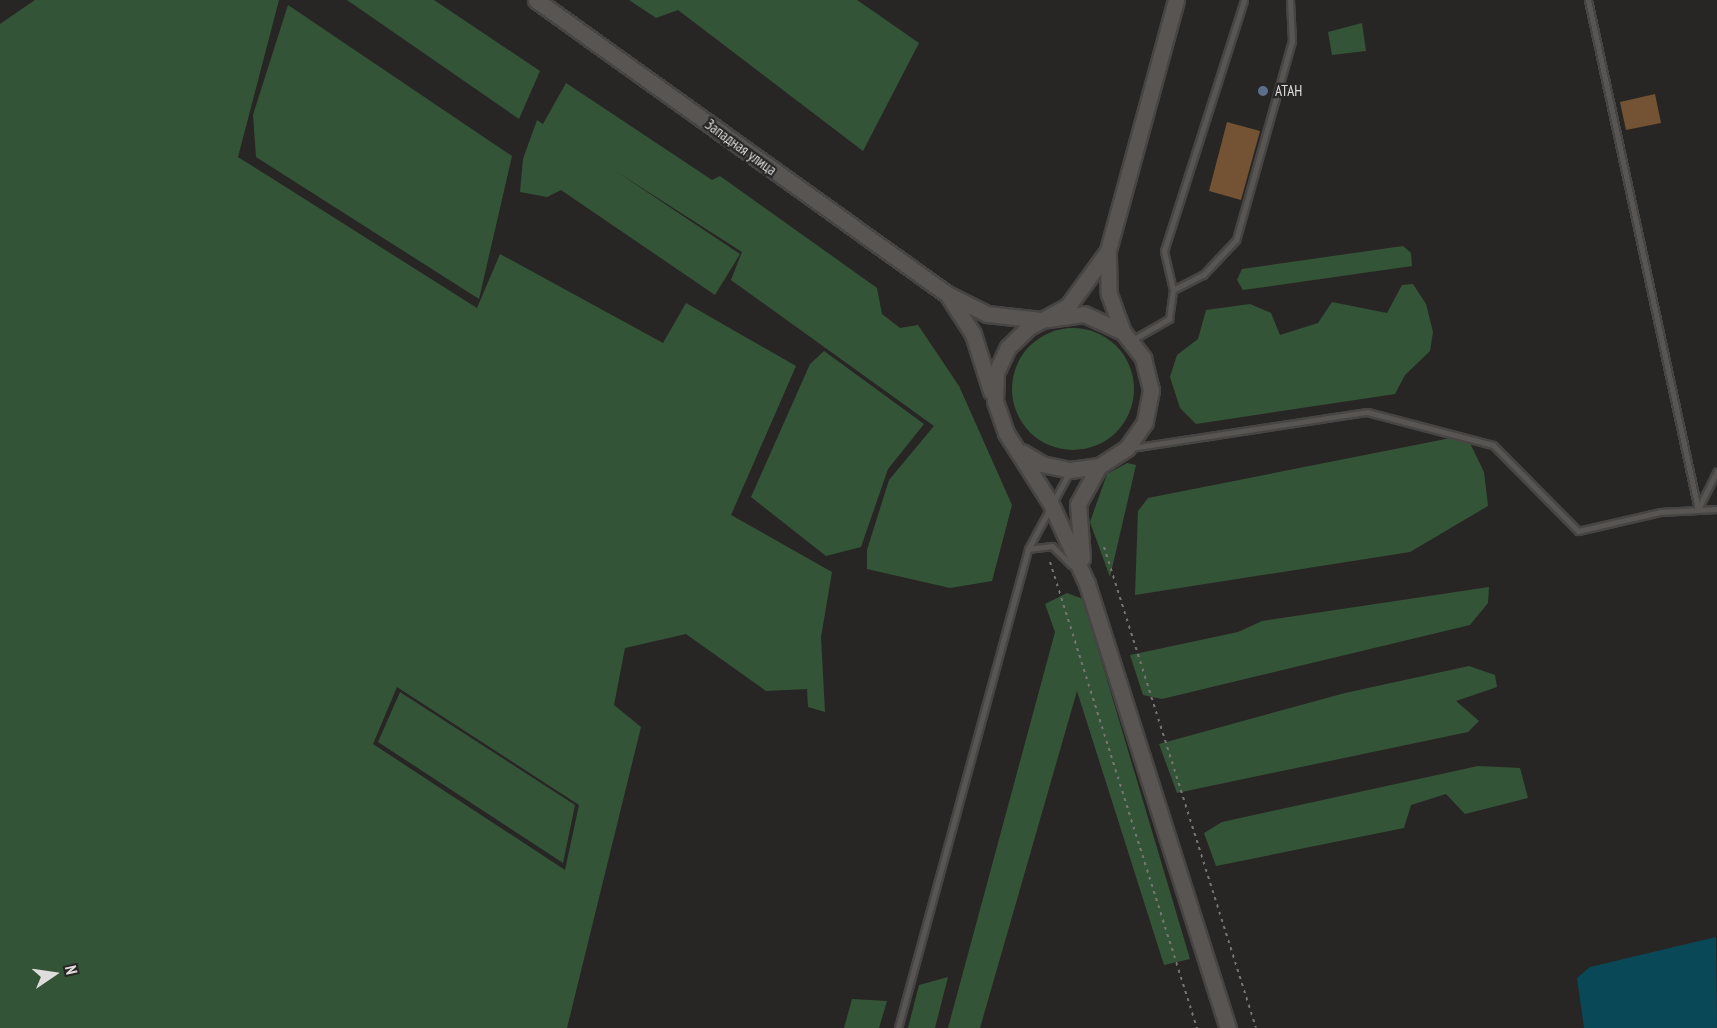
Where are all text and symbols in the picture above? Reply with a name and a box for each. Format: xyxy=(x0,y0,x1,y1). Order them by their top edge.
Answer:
place label: АТАН xyxy=(1275,82,1302,100)
marker: АТАН xyxy=(1256,84,1270,98)
street label: Западная улица xyxy=(702,115,780,179)
north arrow xyxy=(24,944,84,1004)
text: N xyxy=(61,963,82,976)

